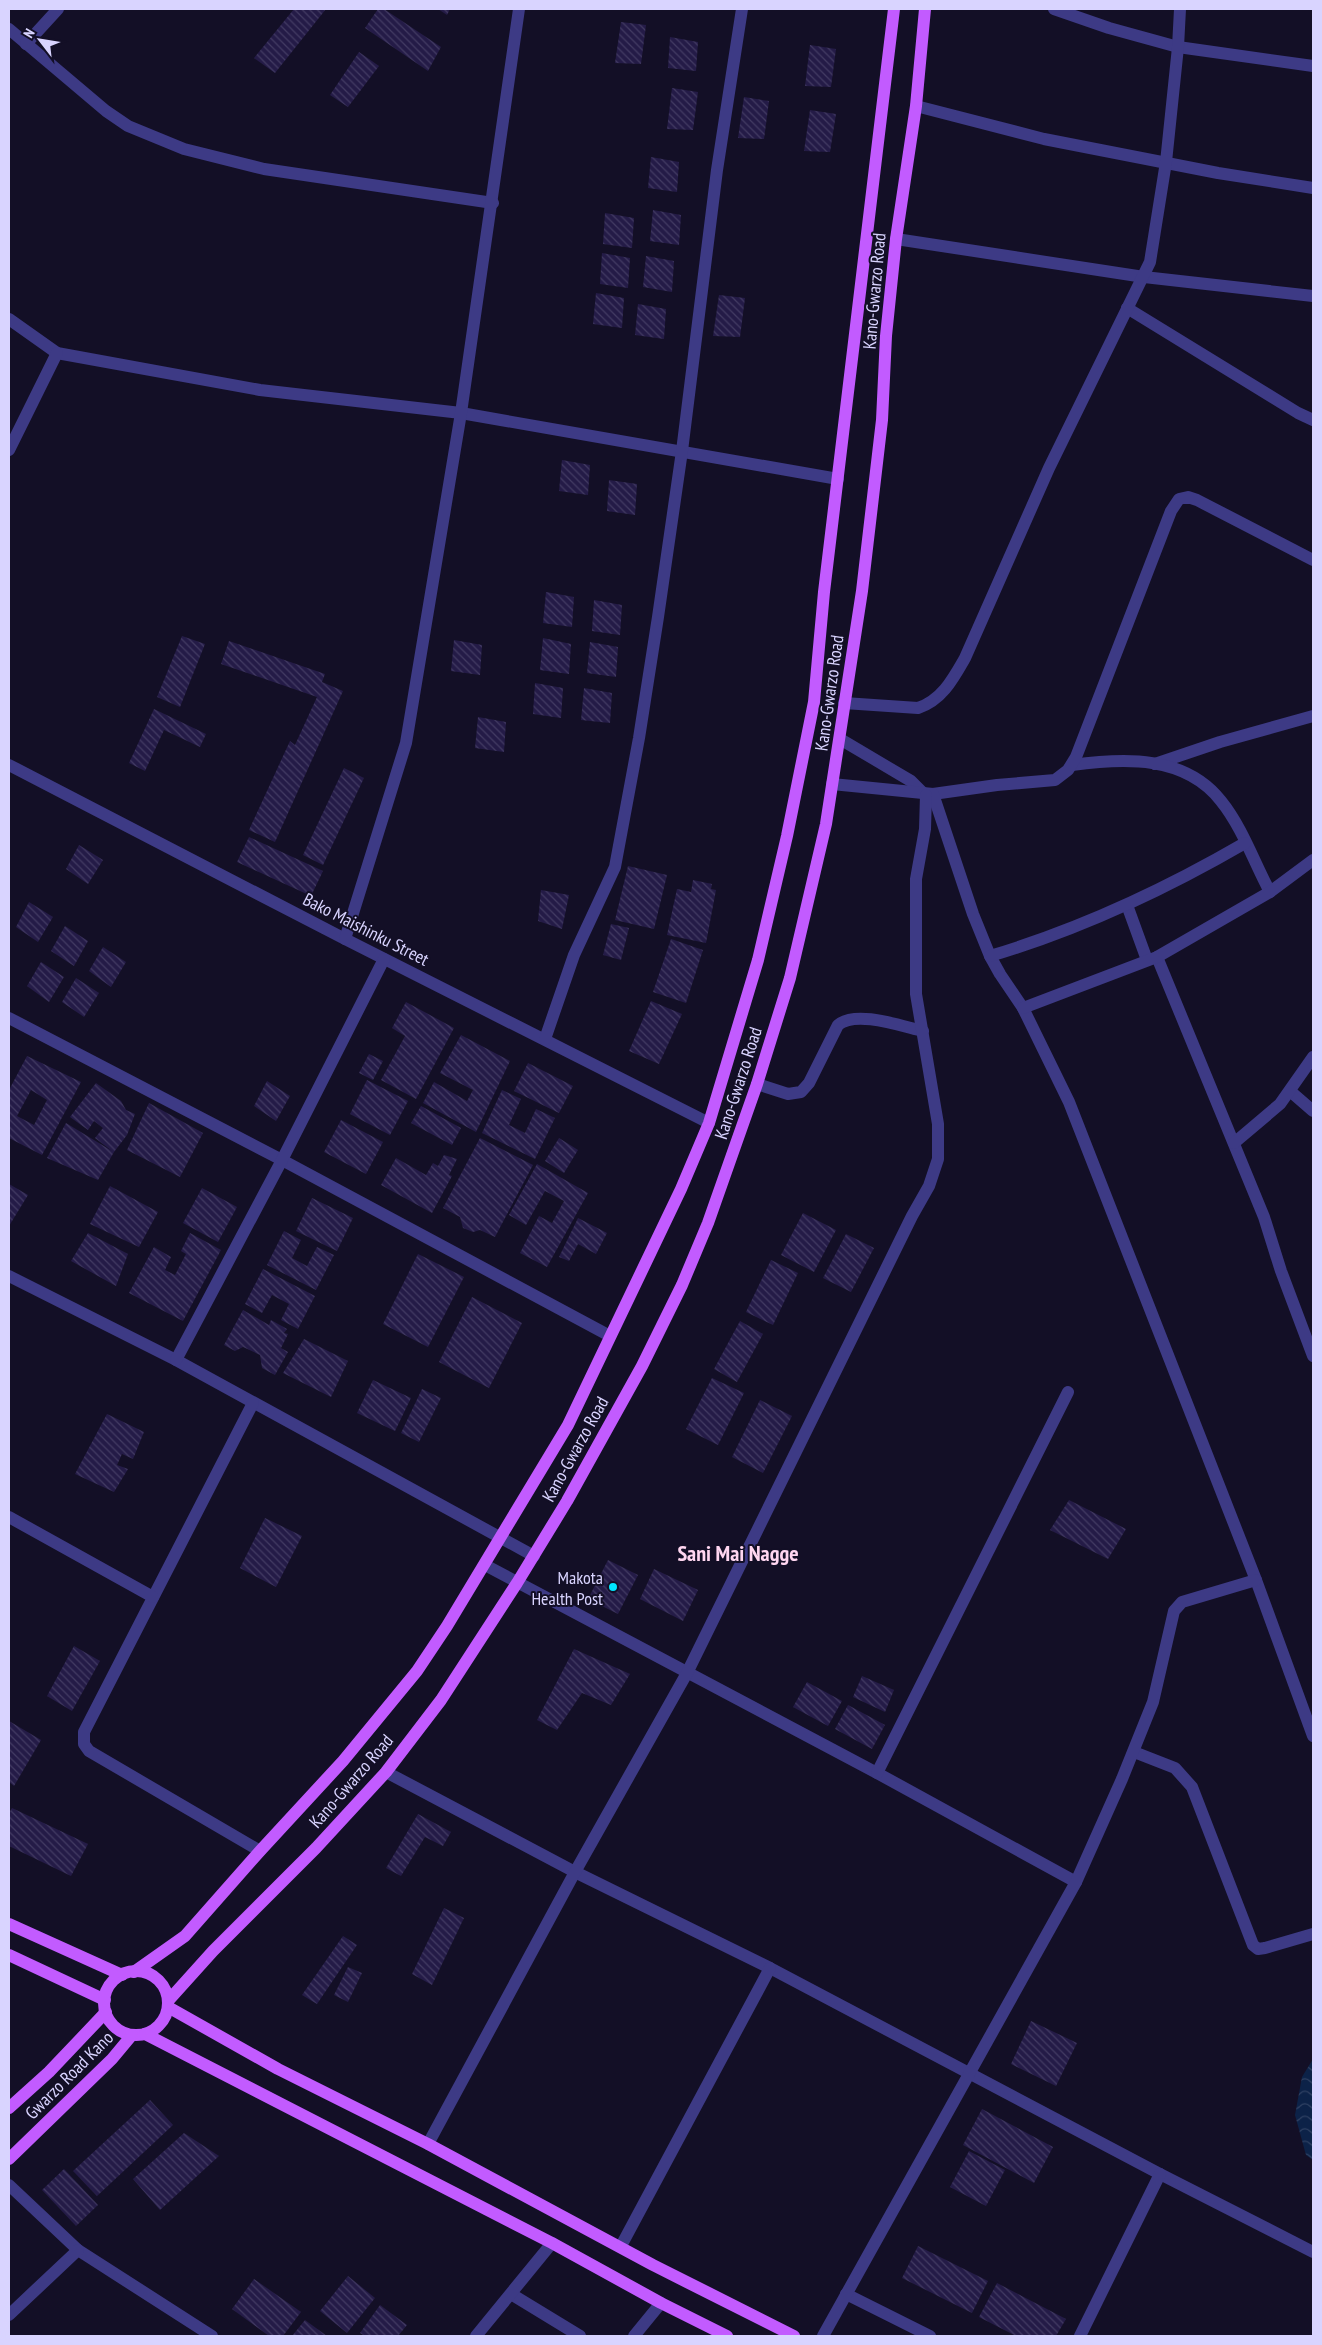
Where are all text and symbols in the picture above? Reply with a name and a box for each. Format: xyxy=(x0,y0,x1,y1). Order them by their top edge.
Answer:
north arrow xyxy=(15,15,65,65)
text: N xyxy=(19,25,39,41)
street label: Kano-Gwarzo Road xyxy=(857,232,891,350)
street label: Kano-Gwarzo Road xyxy=(809,634,849,752)
street label: Bako Maishinku Street xyxy=(299,887,433,971)
street label: Kano-Gwarzo Road xyxy=(709,1024,767,1142)
street label: Kano-Gwarzo Road xyxy=(537,1392,613,1506)
district label: Sani Mai Nagge xyxy=(677,1539,799,1567)
place label: Makota Health Post xyxy=(531,1566,603,1610)
marker: Makota Health Post xyxy=(607,1581,619,1593)
street label: Kano-Gwarzo Road xyxy=(304,1729,398,1833)
street label: Gwarzo Road Kano xyxy=(20,2026,118,2124)

